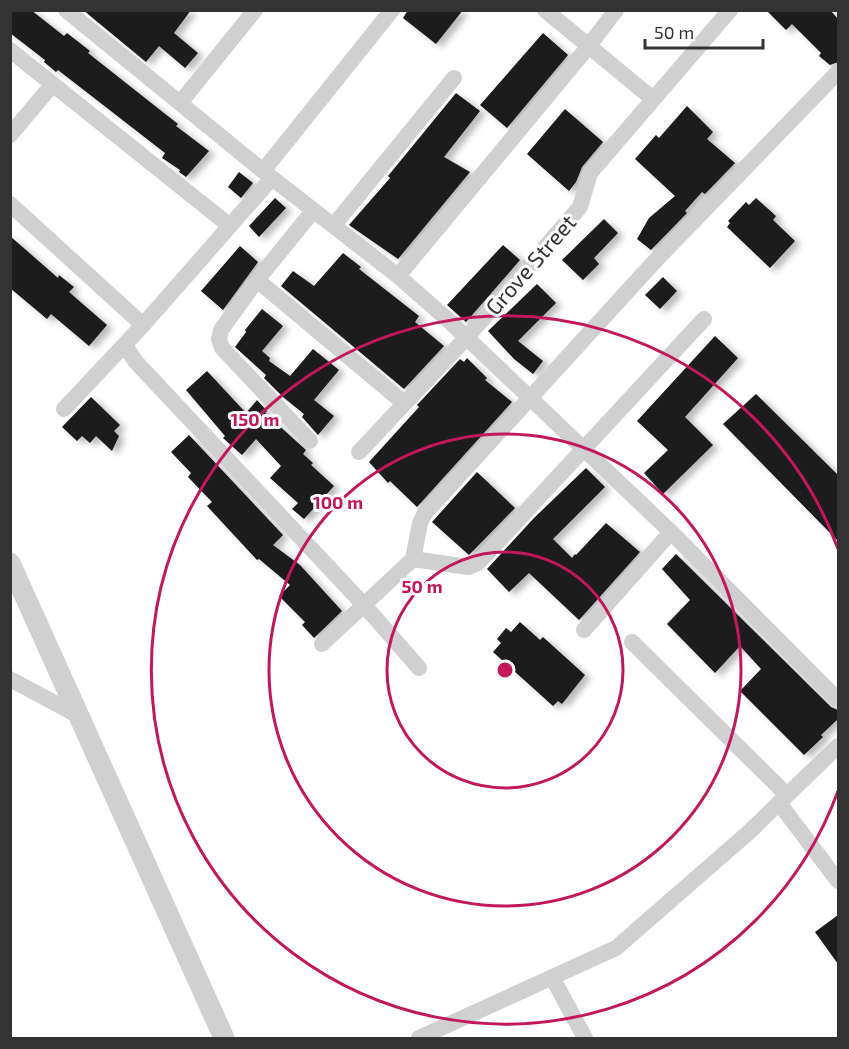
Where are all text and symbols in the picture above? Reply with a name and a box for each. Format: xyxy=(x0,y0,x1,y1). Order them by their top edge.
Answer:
scale bar xyxy=(645,12,764,50)
text: 50 m xyxy=(654,21,694,43)
street label: Grove Street xyxy=(479,209,581,319)
text: 150 m xyxy=(231,408,279,430)
text: 100 m xyxy=(313,491,363,513)
text: 50 m xyxy=(401,575,443,597)
centre of rings xyxy=(495,660,515,680)

